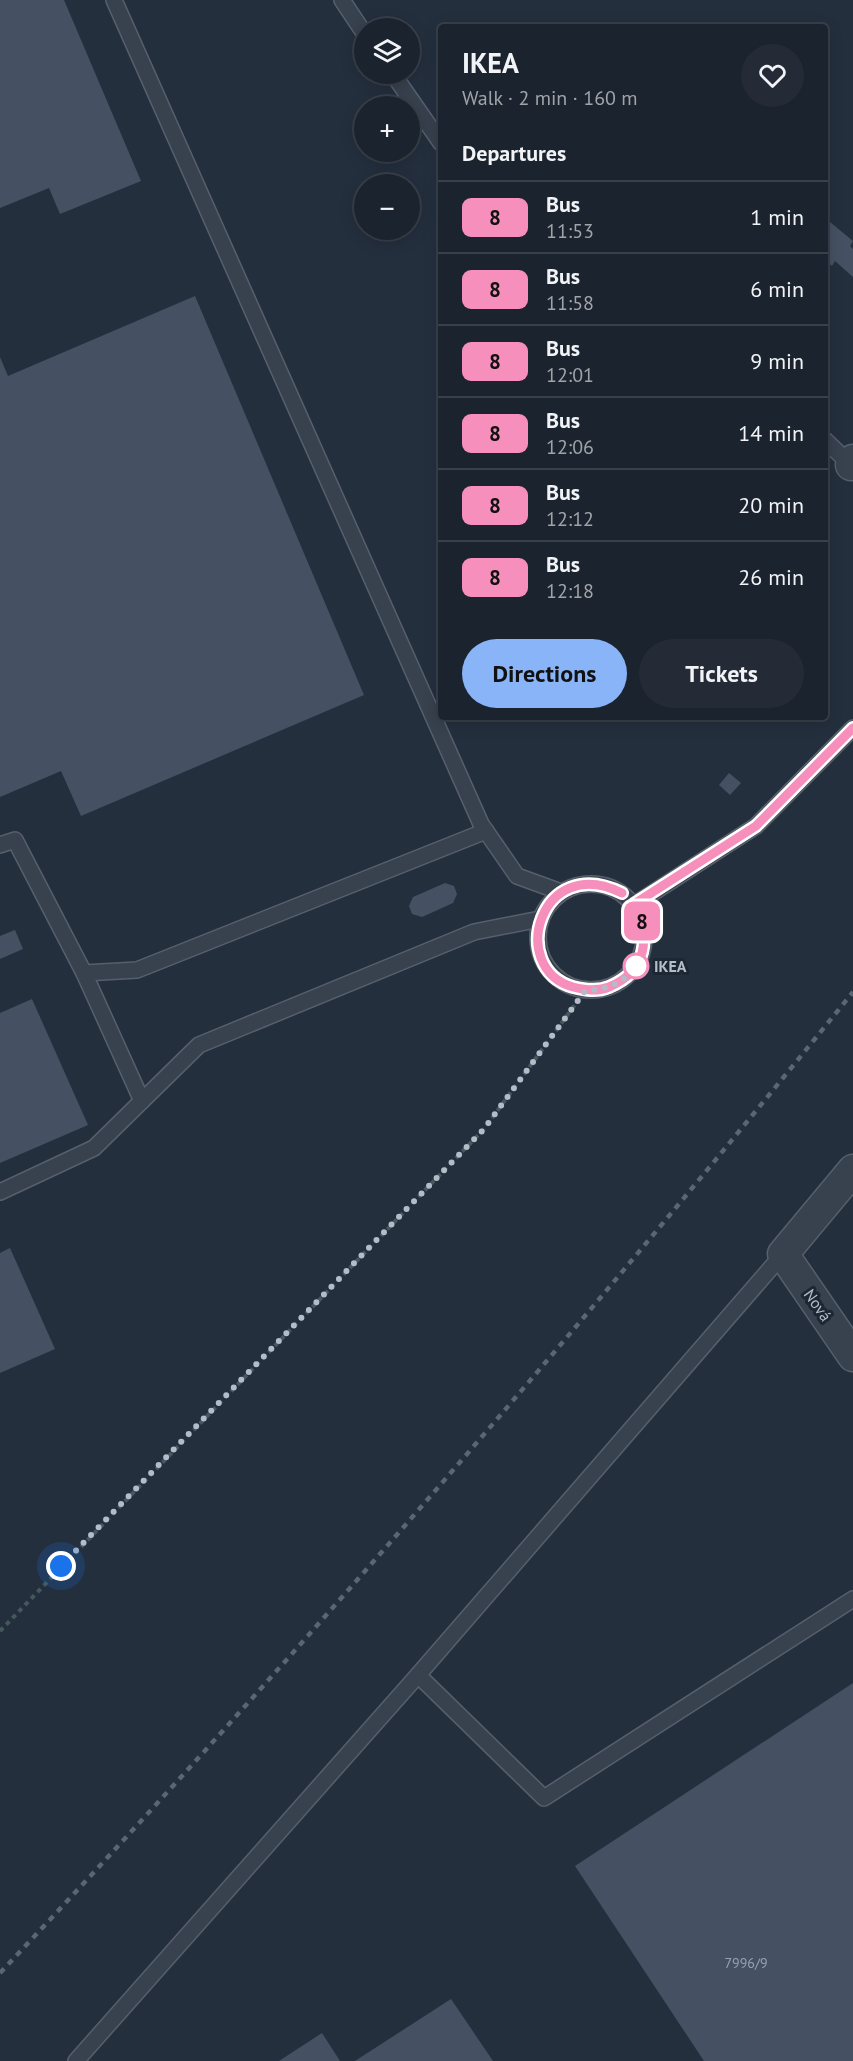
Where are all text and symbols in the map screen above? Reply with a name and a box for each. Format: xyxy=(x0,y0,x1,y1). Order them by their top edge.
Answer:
map controls xyxy=(354,18,420,240)
button: layers xyxy=(354,18,420,84)
text: IKEA xyxy=(462,44,519,81)
button: heart xyxy=(741,44,804,107)
text: Walk · 2 min · 160 m xyxy=(462,85,638,111)
button: + xyxy=(354,96,420,162)
text: Departures xyxy=(462,139,566,167)
button: − xyxy=(354,174,420,240)
text: Bus xyxy=(546,190,580,218)
text: 1 min xyxy=(750,203,804,231)
text: 8 xyxy=(489,204,501,231)
text: 11:53 xyxy=(546,218,594,244)
text: Bus xyxy=(546,262,580,290)
text: 6 min xyxy=(750,275,804,303)
text: 8 xyxy=(489,276,501,303)
text: 11:58 xyxy=(546,290,594,316)
text: Bus xyxy=(546,334,580,362)
text: 9 min xyxy=(750,347,804,375)
text: 8 xyxy=(489,348,501,375)
text: 12:01 xyxy=(546,362,594,388)
text: Bus xyxy=(546,406,580,434)
text: 14 min xyxy=(738,419,804,447)
text: 8 xyxy=(489,420,501,447)
text: 12:06 xyxy=(546,434,594,460)
text: Bus xyxy=(546,478,580,506)
text: 20 min xyxy=(738,491,804,519)
text: 8 xyxy=(489,492,501,519)
text: 12:12 xyxy=(546,506,594,532)
text: Bus xyxy=(546,550,580,578)
text: 26 min xyxy=(738,563,804,591)
text: 8 xyxy=(489,564,501,591)
text: 12:18 xyxy=(546,578,594,604)
button: Directions xyxy=(462,639,627,708)
button: Tickets xyxy=(639,639,804,708)
line badge: 8 xyxy=(622,902,662,940)
text: 8 xyxy=(636,908,648,935)
marker: IKEA xyxy=(623,953,649,979)
place label: IKEA xyxy=(654,956,687,976)
street label: Nová xyxy=(800,1285,836,1325)
your location xyxy=(46,1551,76,1581)
house number: 7996/9 xyxy=(724,1954,768,1972)

